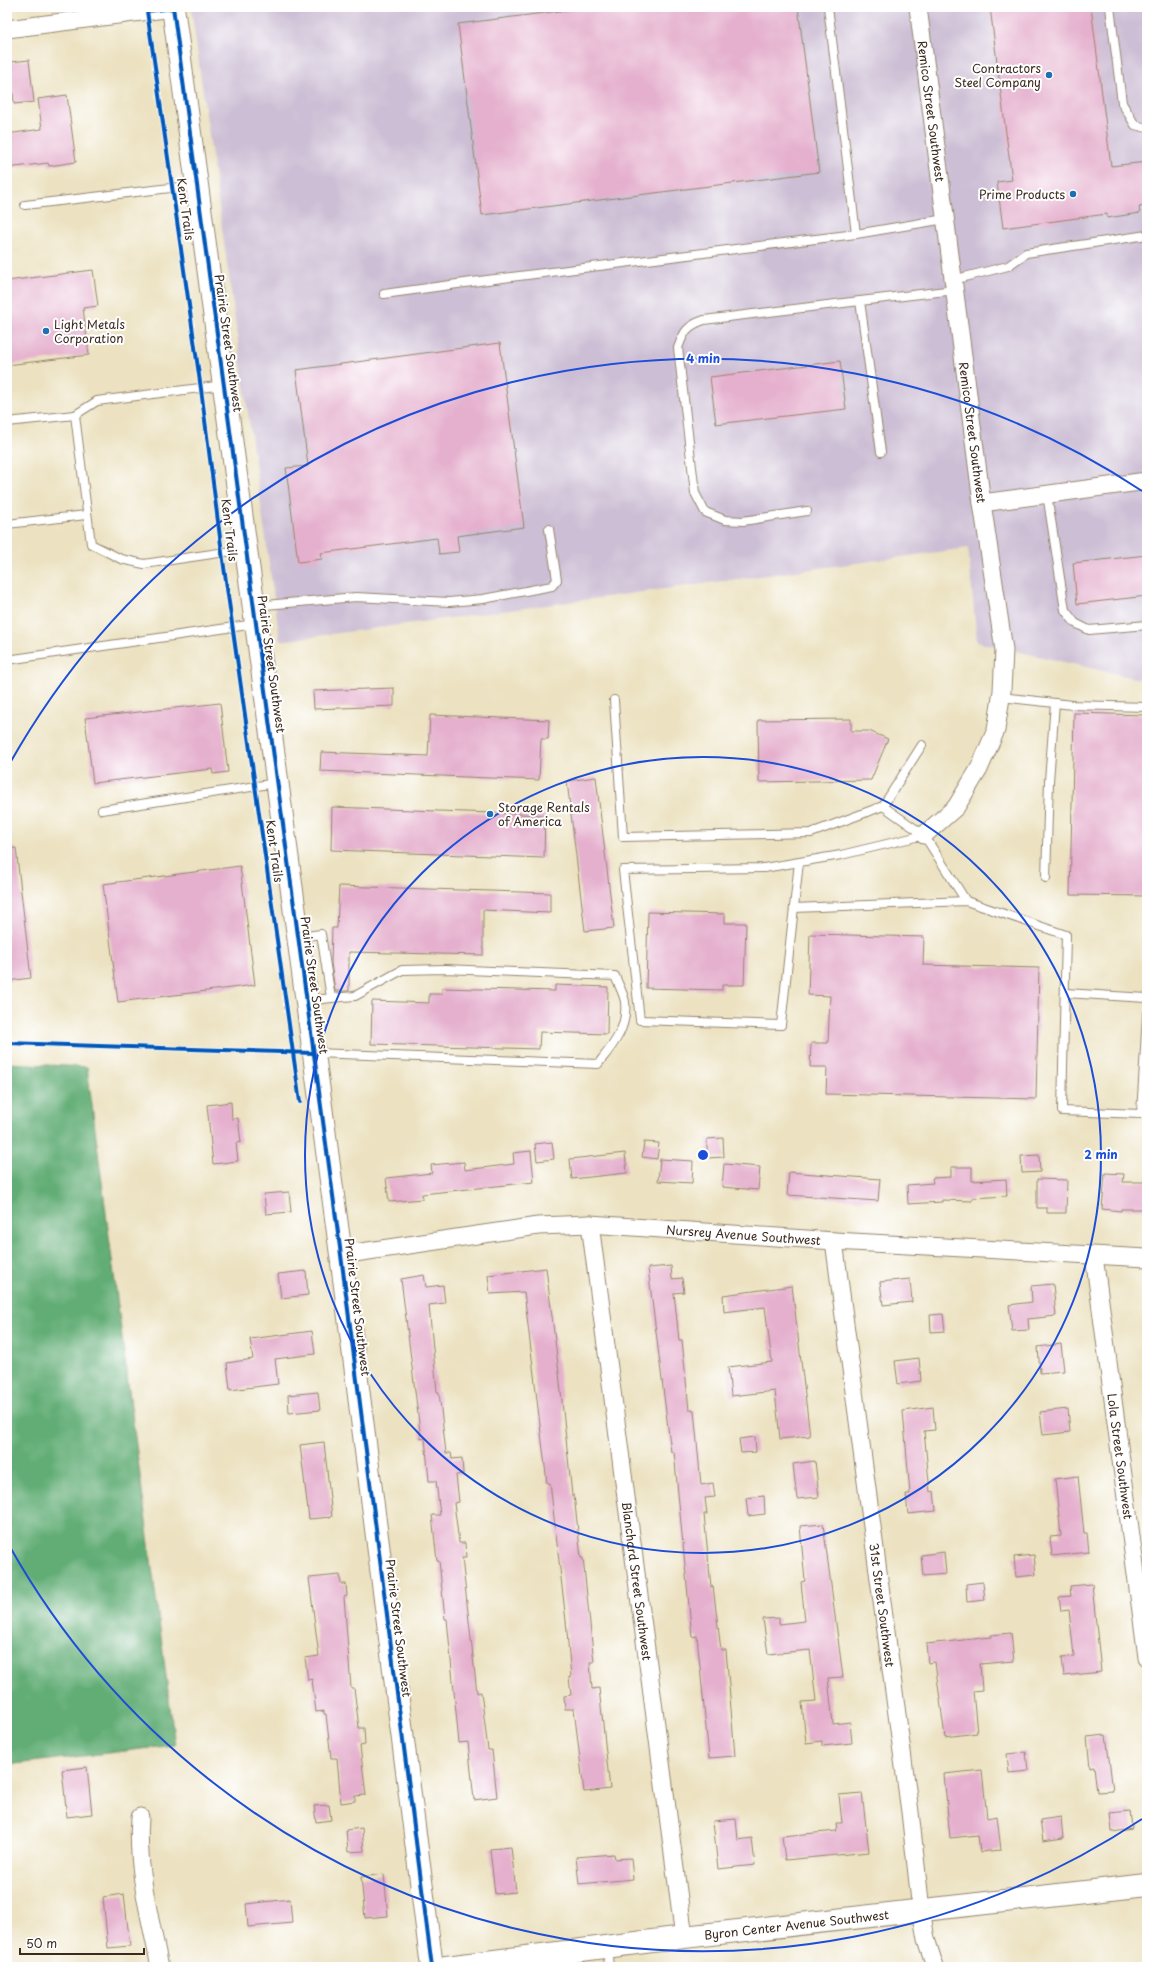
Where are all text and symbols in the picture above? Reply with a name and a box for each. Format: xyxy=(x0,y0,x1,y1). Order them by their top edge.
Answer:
street label: Remico Street Southwest xyxy=(913,39,949,183)
place label: Contractors Steel Company xyxy=(954,59,1042,91)
marker: Contractors Steel Company xyxy=(1044,70,1054,80)
street label: Kent Trails xyxy=(173,177,199,242)
place label: Prime Products xyxy=(979,185,1065,203)
marker: Prime Products xyxy=(1068,189,1078,199)
street label: Prairie Street Southwest xyxy=(210,273,248,413)
place label: Light Metals Corporation xyxy=(54,315,125,347)
marker: Light Metals Corporation xyxy=(41,326,51,336)
text: 4 min xyxy=(686,349,720,367)
street label: Remico Street Southwest xyxy=(955,361,991,504)
street label: Kent Trails xyxy=(217,498,243,563)
street label: Prairie Street Southwest xyxy=(253,594,291,734)
place label: Storage Rentals of America xyxy=(498,798,590,830)
marker: Storage Rentals of America xyxy=(485,809,495,819)
street label: Kent Trails xyxy=(262,819,288,884)
street label: Prairie Street Southwest xyxy=(296,915,334,1055)
text: 2 min xyxy=(1084,1145,1118,1163)
centre of rings xyxy=(696,1148,710,1162)
street label: Nursrey Avenue Southwest xyxy=(666,1220,822,1249)
street label: Prairie Street Southwest xyxy=(341,1237,375,1377)
street label: Lola Street Southwest xyxy=(1103,1392,1138,1521)
street label: Blanchard Street Southwest xyxy=(618,1500,656,1662)
street label: 31st Street Southwest xyxy=(865,1542,900,1668)
street label: Prairie Street Southwest xyxy=(382,1558,416,1698)
street label: Byron Center Avenue Southwest xyxy=(703,1905,890,1944)
scale bar xyxy=(20,1930,144,1956)
text: 50 m xyxy=(26,1934,57,1952)

